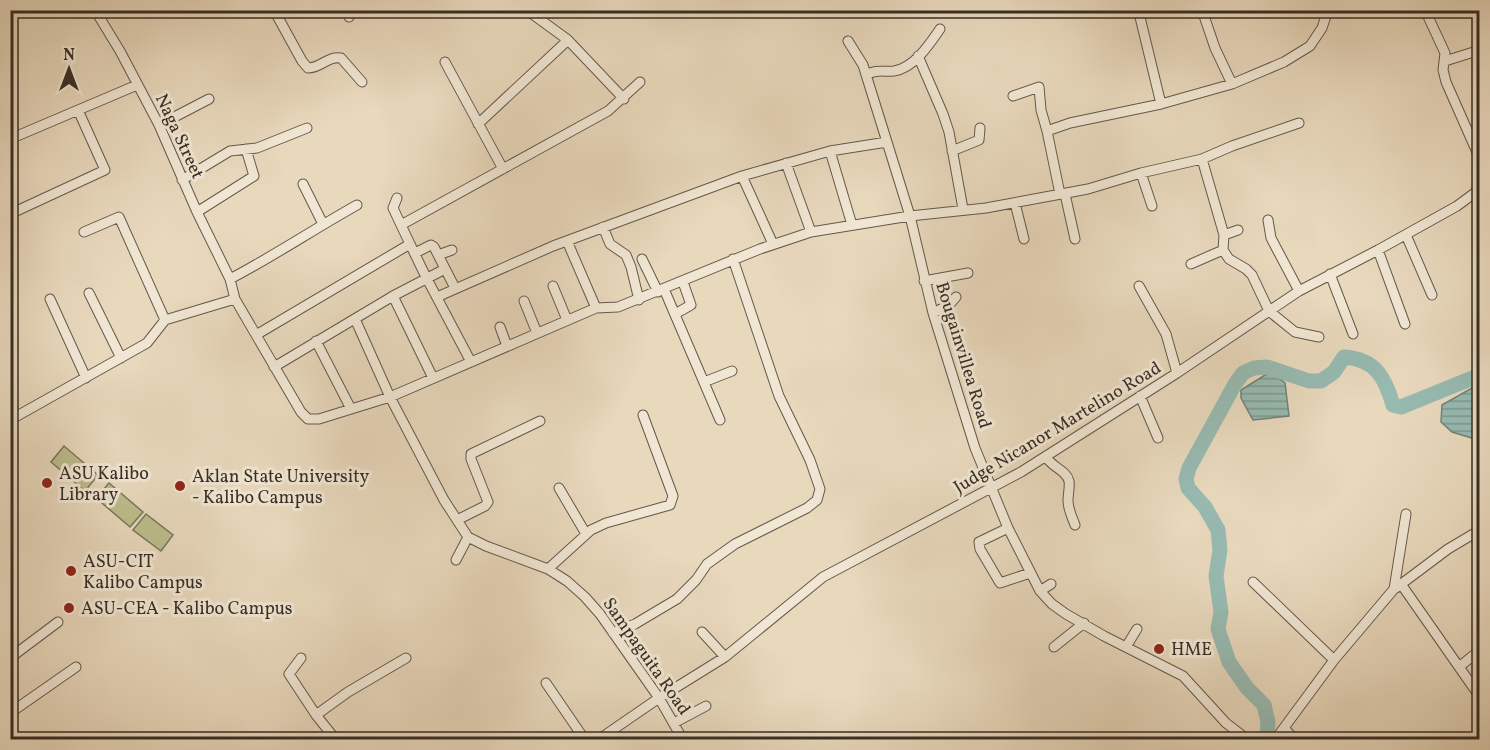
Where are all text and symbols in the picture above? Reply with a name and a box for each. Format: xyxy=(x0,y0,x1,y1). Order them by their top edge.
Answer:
north arrow xyxy=(39,39,99,99)
text: N xyxy=(63,45,75,67)
street label: Naga Street xyxy=(148,90,209,183)
street label: Bougainvillea Road xyxy=(928,279,997,432)
street label: Judge Nicanor Martelino Road xyxy=(949,356,1166,500)
place label: ASU Kalibo Library xyxy=(59,462,149,508)
place label: Aklan State University - Kalibo Campus xyxy=(192,465,370,511)
marker: ASU Kalibo Library xyxy=(40,476,54,490)
marker: Aklan State University - Kalibo Campus xyxy=(173,479,187,493)
place label: ASU-CIT Kalibo Campus xyxy=(83,550,203,596)
marker: ASU-CIT Kalibo Campus xyxy=(64,564,78,578)
street label: Sampaguita Road xyxy=(596,593,696,721)
place label: ASU-CEA - Kalibo Campus xyxy=(81,597,293,622)
marker: ASU-CEA - Kalibo Campus xyxy=(62,601,76,615)
place label: HME xyxy=(1171,638,1212,663)
marker: HME xyxy=(1152,642,1166,656)

